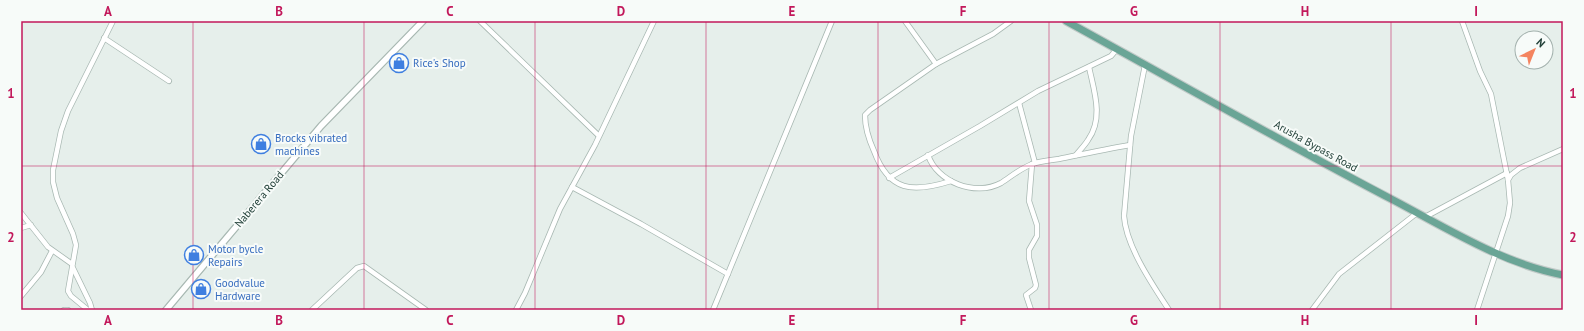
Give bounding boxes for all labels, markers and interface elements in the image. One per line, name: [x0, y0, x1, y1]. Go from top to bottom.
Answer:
text: A: [104, 3, 112, 20]
text: B: [275, 3, 283, 20]
text: C: [446, 3, 454, 20]
text: D: [617, 3, 625, 20]
text: E: [789, 3, 796, 20]
text: F: [960, 3, 967, 20]
text: G: [1130, 3, 1138, 20]
text: H: [1301, 3, 1309, 20]
text: I: [1474, 3, 1478, 20]
north arrow: [1514, 30, 1554, 70]
text: N: [1533, 35, 1548, 50]
shop icon: Rice's Shop: [388, 52, 410, 74]
place label: Rice's Shop: [413, 56, 466, 70]
text: 1: [7, 85, 15, 102]
text: 1: [1569, 85, 1577, 102]
street label: Arusha Bypass Road: [1272, 117, 1360, 175]
place label: Brocks vibrated machines: [275, 131, 347, 158]
shop icon: Brocks vibrated machines: [250, 133, 272, 155]
street label: Naberera Road: [231, 168, 287, 230]
text: 2: [7, 229, 15, 246]
text: 2: [1569, 229, 1577, 246]
place label: Motor bycle Repairs: [208, 242, 264, 269]
shop icon: Motor bycle Repairs: [183, 244, 205, 266]
place label: Goodvalue Hardware: [215, 276, 265, 303]
shop icon: Goodvalue Hardware: [190, 278, 212, 300]
text: A: [104, 312, 112, 329]
text: B: [275, 312, 283, 329]
text: C: [446, 312, 454, 329]
text: D: [617, 312, 625, 329]
text: E: [789, 312, 796, 329]
text: F: [960, 312, 967, 329]
text: G: [1130, 312, 1138, 329]
text: H: [1301, 312, 1309, 329]
text: I: [1474, 312, 1478, 329]

